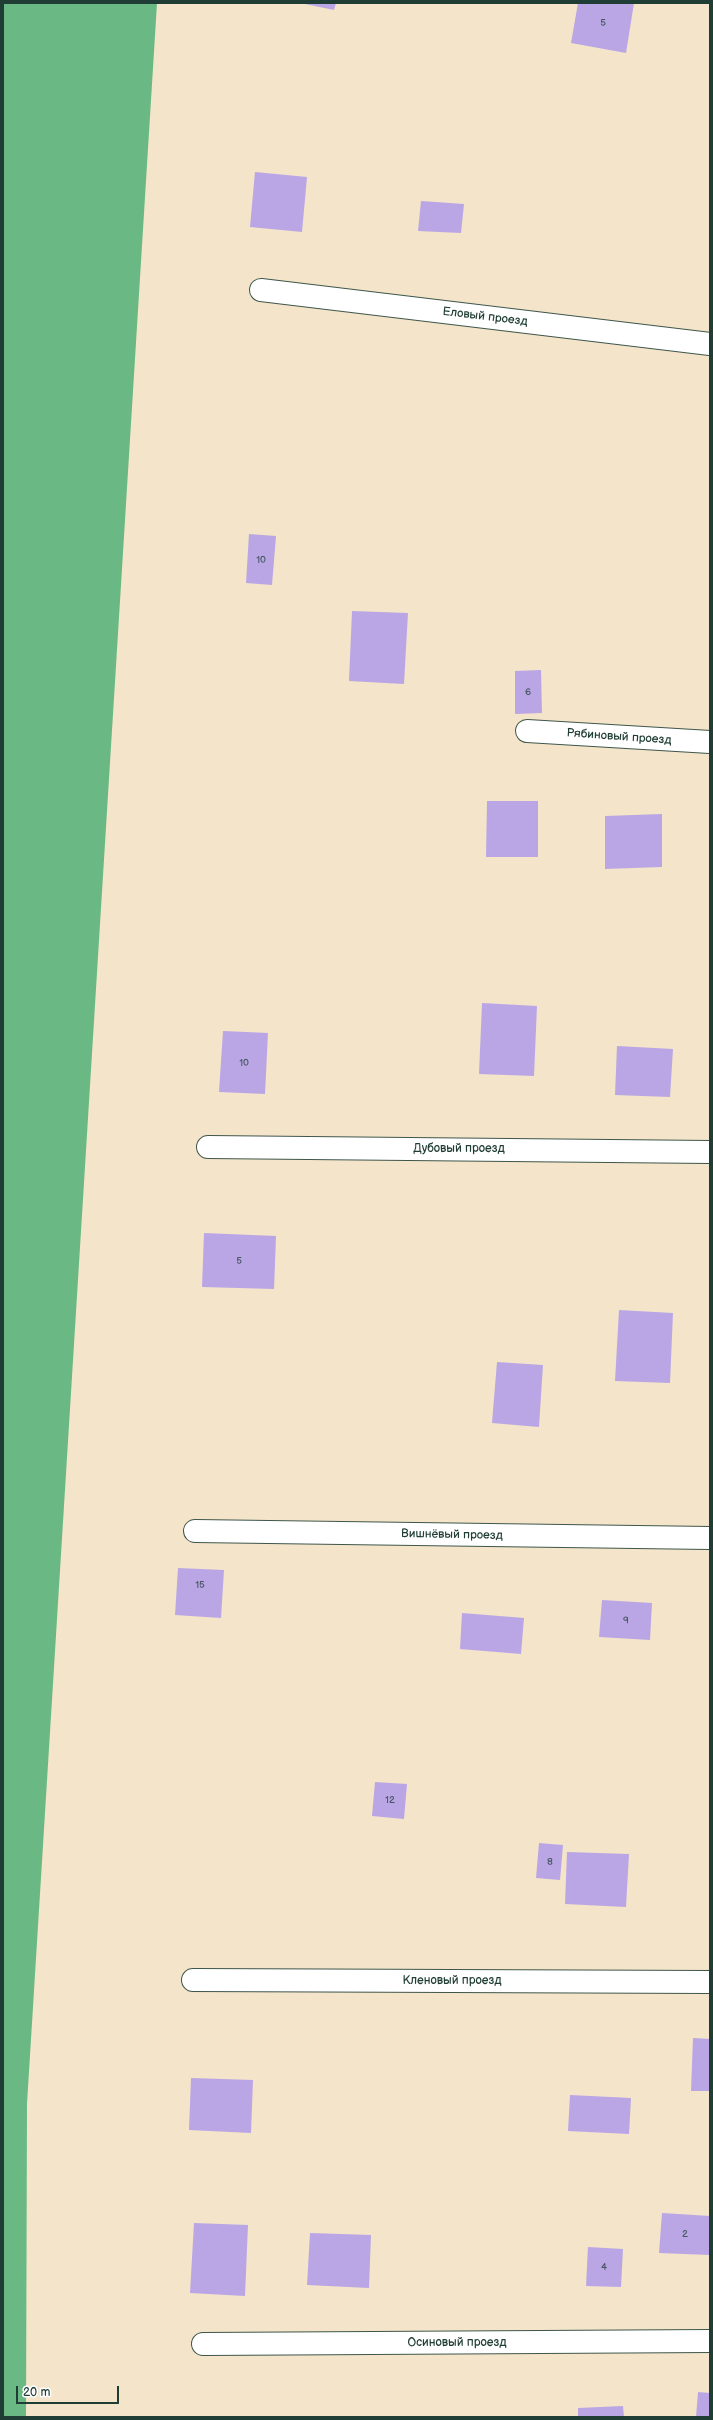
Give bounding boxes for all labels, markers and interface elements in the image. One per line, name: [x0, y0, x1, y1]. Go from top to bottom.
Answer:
house number: 5: [600, 17, 606, 29]
street label: Еловый проезд: [442, 305, 528, 329]
house number: 10: [256, 554, 266, 566]
house number: 6: [525, 686, 531, 698]
street label: Рябиновый проезд: [566, 726, 672, 748]
house number: 10: [239, 1057, 249, 1069]
street label: Дубовый проезд: [413, 1142, 505, 1156]
house number: 5: [236, 1255, 242, 1267]
street label: Вишнёвый проезд: [401, 1527, 503, 1543]
house number: 15: [195, 1579, 205, 1591]
house number: 9: [623, 1614, 629, 1626]
house number: 12: [385, 1794, 395, 1806]
house number: 8: [547, 1856, 553, 1868]
street label: Кленовый проезд: [402, 1974, 502, 1988]
house number: 2: [682, 2228, 688, 2240]
house number: 4: [601, 2261, 607, 2273]
street label: Осиновый проезд: [408, 2336, 506, 2350]
scale bar: [18, 2378, 121, 2404]
text: 20 m: [23, 2385, 50, 2400]

